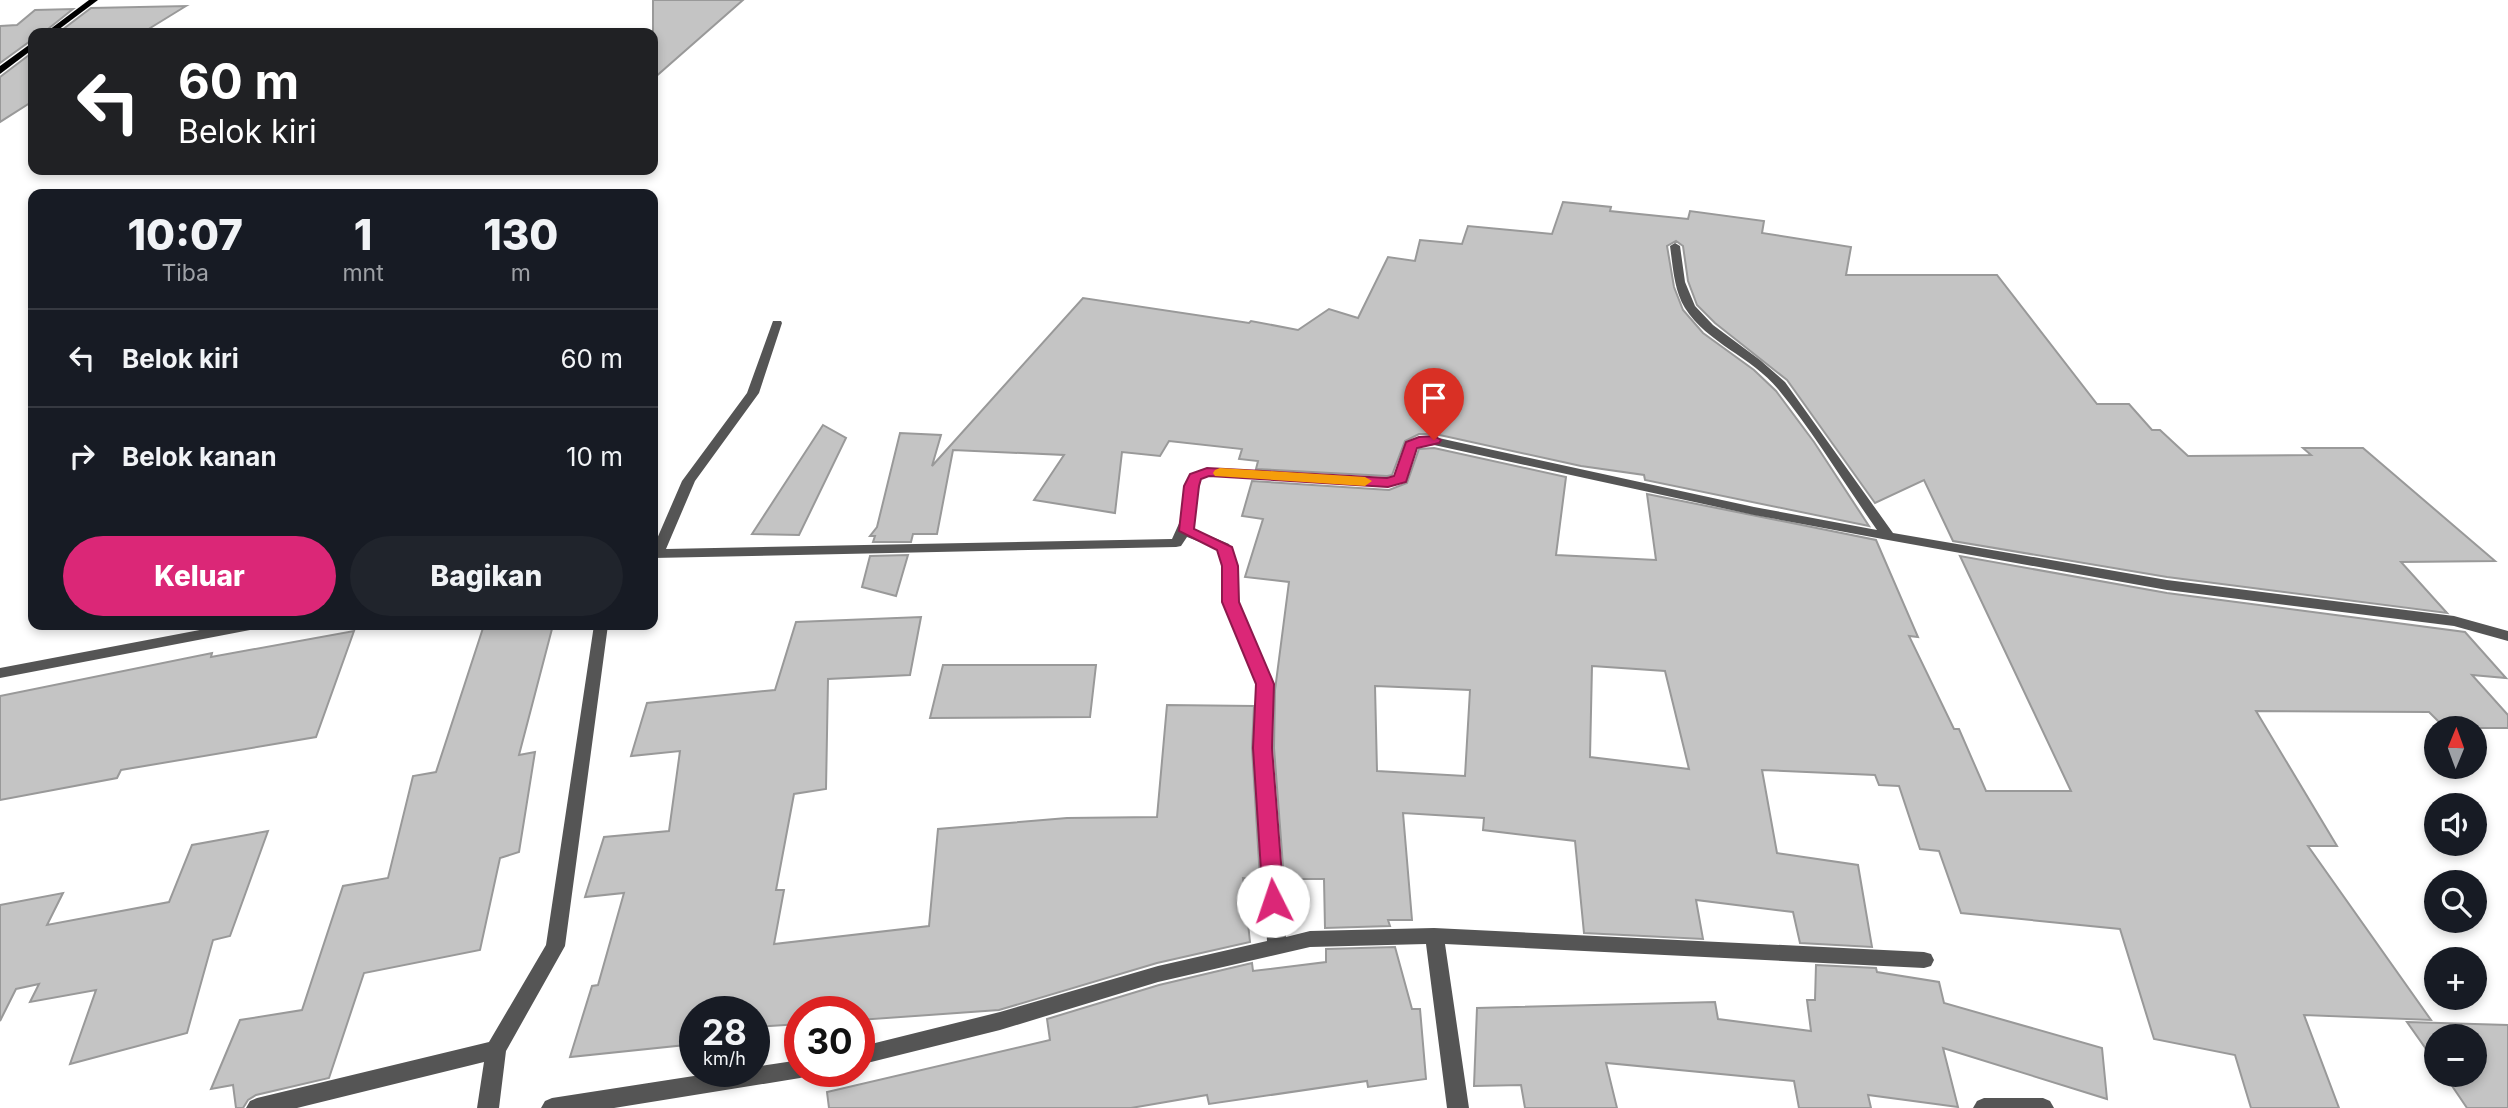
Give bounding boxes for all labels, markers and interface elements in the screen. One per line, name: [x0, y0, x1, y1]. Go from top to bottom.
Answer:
text: 60 m: [178, 52, 299, 111]
icon: left: [63, 56, 154, 147]
text: Belok kiri: [178, 112, 317, 151]
text: 10:07: [128, 209, 243, 260]
text: 1: [354, 209, 372, 260]
text: 130: [483, 209, 558, 260]
text: Tiba: [161, 259, 209, 287]
text: mnt: [342, 259, 384, 287]
text: m: [511, 259, 531, 287]
icon: left: [63, 339, 101, 377]
text: Belok kiri: [122, 343, 239, 374]
text: 60 m: [560, 343, 623, 374]
pin: [1404, 368, 1464, 440]
icon: arrive: [1415, 379, 1453, 417]
icon: right: [63, 437, 101, 475]
text: Belok kanan: [122, 441, 277, 472]
text: 10 m: [566, 441, 623, 472]
button: Keluar: [63, 536, 336, 616]
button: Bagikan: [350, 536, 623, 616]
north arrow: [2424, 716, 2487, 779]
map controls: [2424, 716, 2487, 1087]
button: sound: [2424, 793, 2487, 856]
position arrow: [1236, 864, 1310, 938]
button: search: [2424, 870, 2487, 933]
button: +: [2424, 947, 2487, 1010]
speed limit sign: 30: [784, 996, 875, 1087]
text: 28: [702, 1011, 747, 1053]
button: −: [2424, 1024, 2487, 1087]
text: km/h: [703, 1048, 746, 1069]

